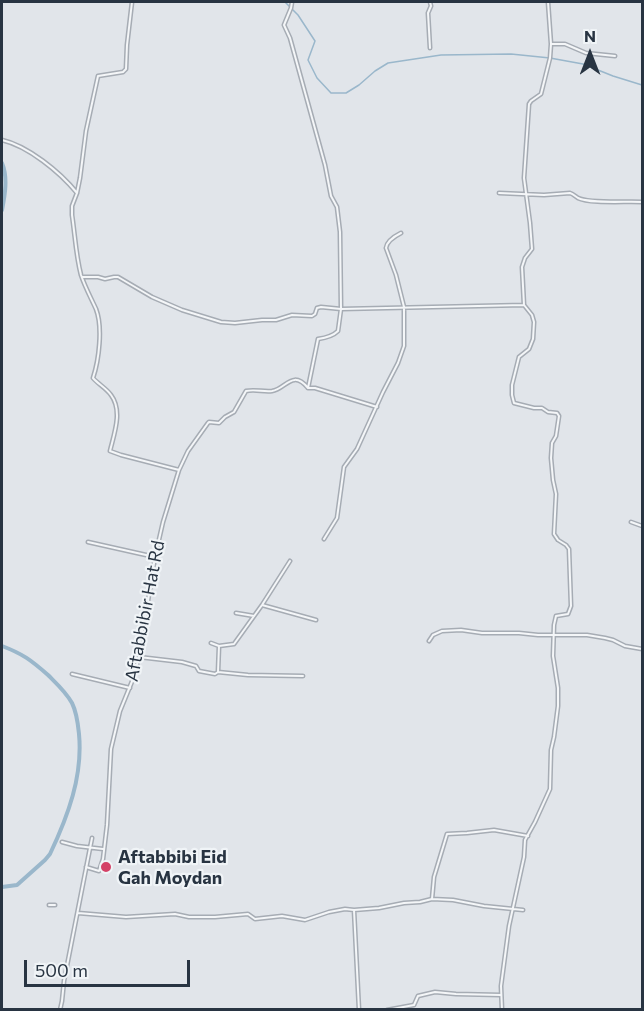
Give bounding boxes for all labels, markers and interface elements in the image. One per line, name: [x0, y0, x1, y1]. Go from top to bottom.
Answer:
north arrow: [560, 24, 620, 84]
text: N: [584, 26, 596, 45]
street label: Aftabbibir Hat Rd: [121, 539, 169, 683]
place label: Aftabbibi Eid Gah Moydan: [118, 846, 227, 888]
marker: Aftabbibi Eid Gah Moydan: [99, 860, 113, 874]
scale bar: [27, 948, 194, 986]
text: 500 m: [35, 959, 88, 981]

